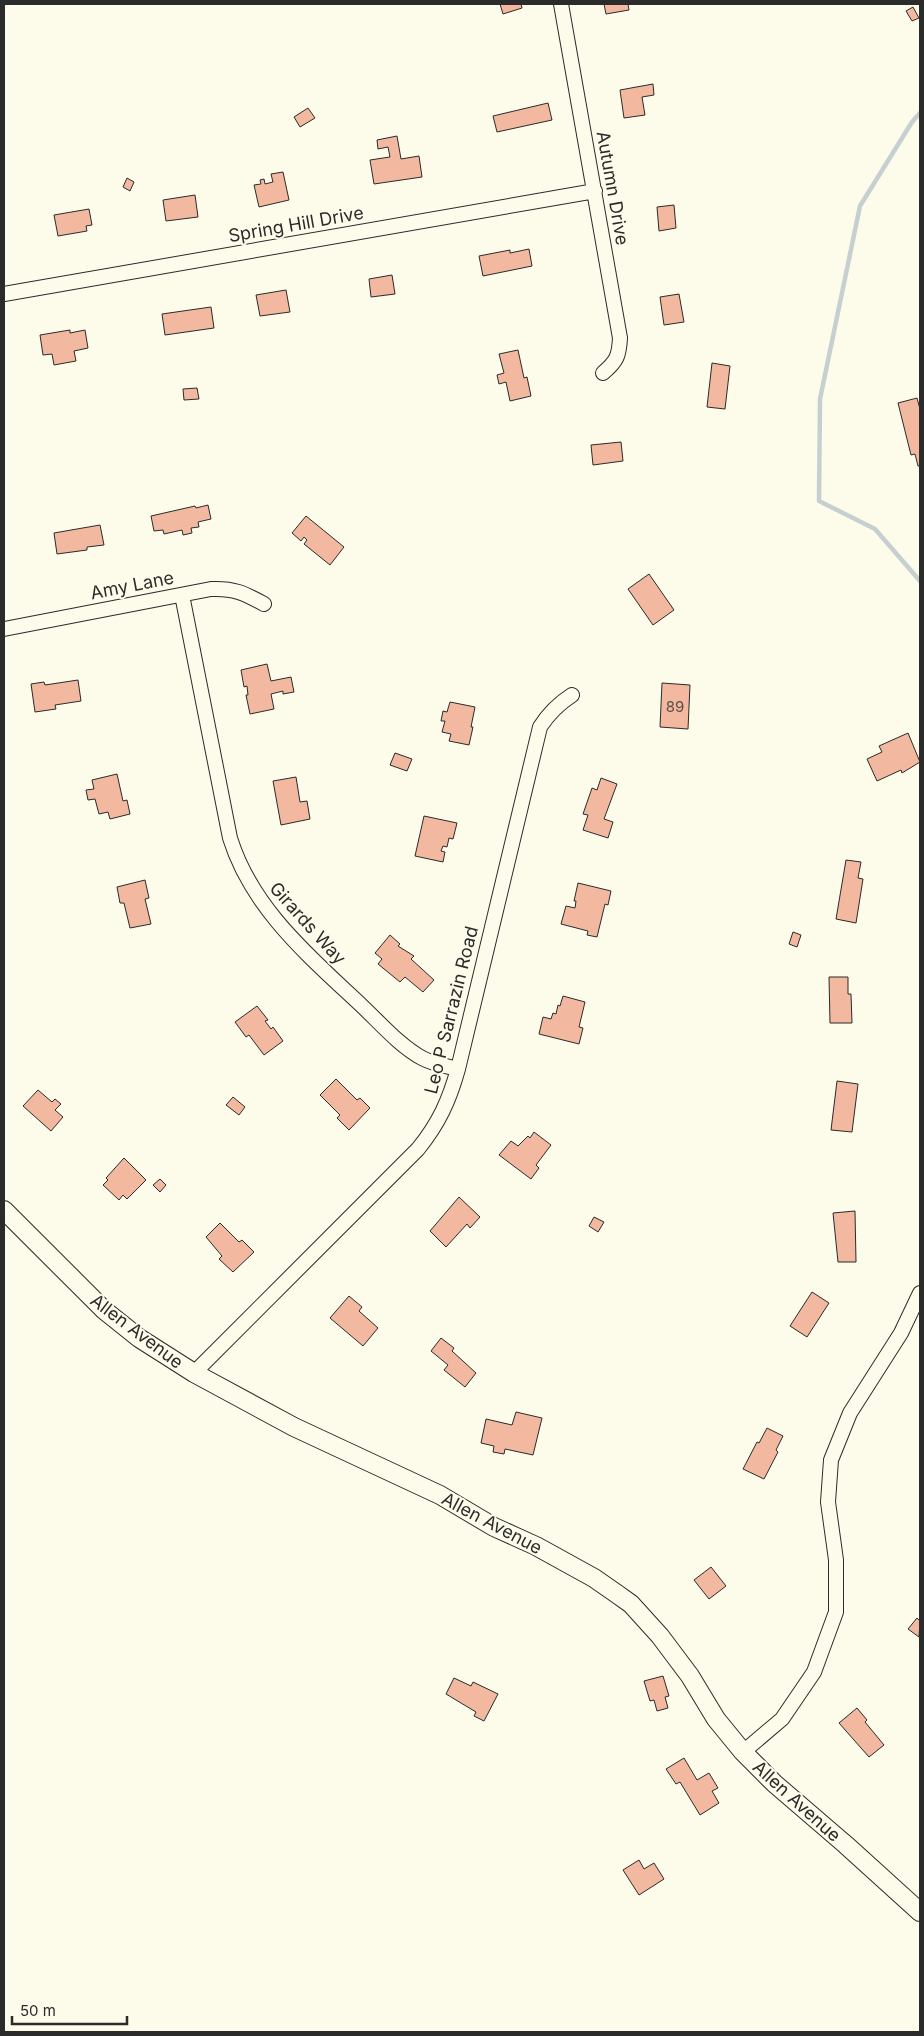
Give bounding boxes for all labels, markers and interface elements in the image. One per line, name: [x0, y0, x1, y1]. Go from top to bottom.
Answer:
street label: Autumn Drive: [593, 129, 633, 247]
street label: Spring Hill Drive: [227, 202, 365, 246]
street label: Amy Lane: [89, 567, 175, 603]
house number: 89: [666, 697, 684, 716]
street label: Girards Way: [266, 878, 350, 968]
street label: Leo P Sarrazin Road: [420, 924, 482, 1096]
street label: Allen Avenue: [87, 1289, 187, 1373]
street label: Allen Avenue: [438, 1488, 546, 1558]
street label: Allen Avenue: [749, 1756, 845, 1846]
scale bar: [12, 1994, 128, 2026]
text: 50 m: [20, 2001, 56, 2020]

